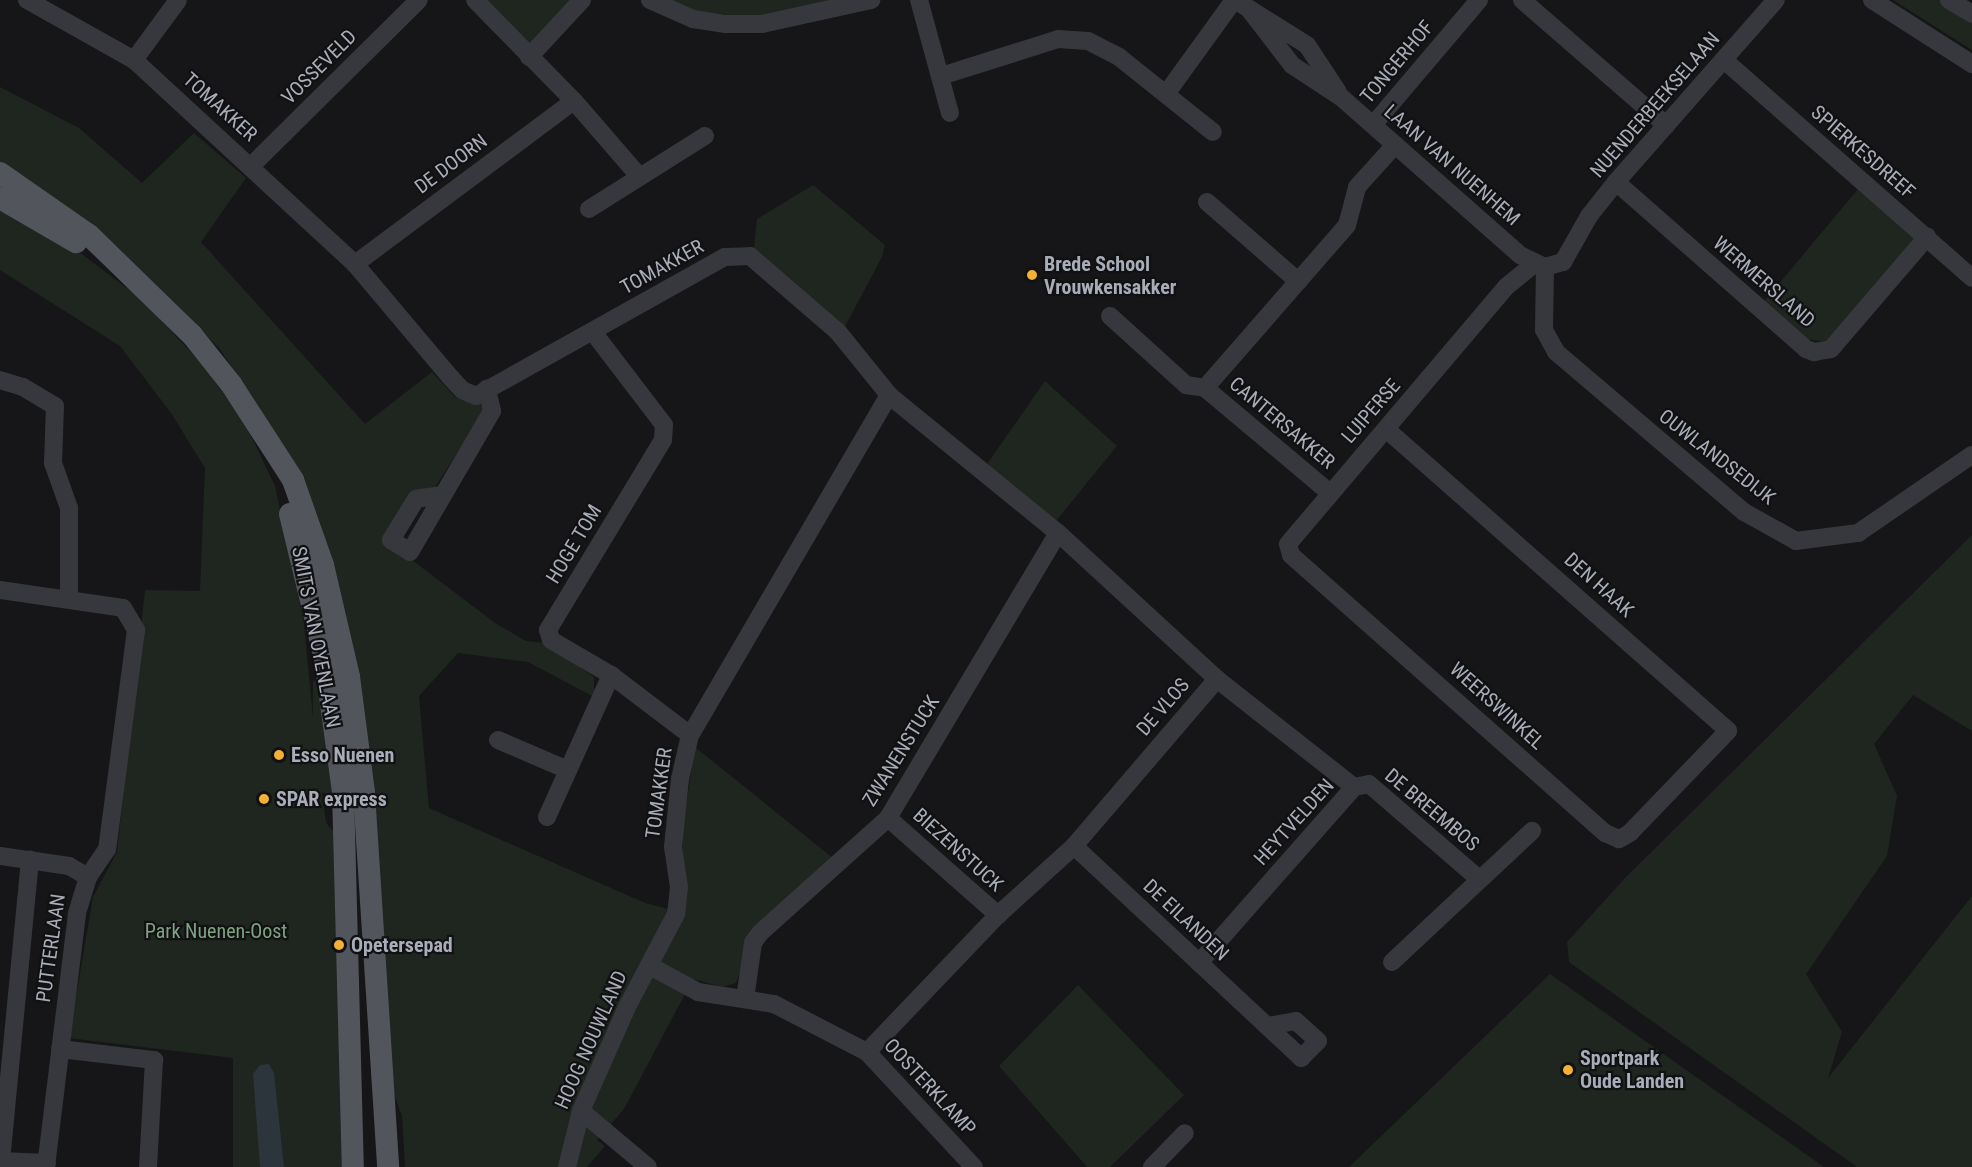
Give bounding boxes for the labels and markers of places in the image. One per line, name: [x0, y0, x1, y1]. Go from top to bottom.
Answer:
place label: Brede School Vrouwkensakker: [1044, 252, 1176, 299]
marker: Brede School Vrouwkensakker: [1025, 268, 1039, 282]
place label: Esso Nuenen: [291, 743, 394, 767]
marker: Esso Nuenen: [272, 748, 286, 762]
place label: SPAR express: [276, 787, 387, 811]
marker: SPAR express: [257, 792, 271, 806]
place label: Opetersepad: [351, 933, 453, 957]
marker: Opetersepad: [332, 938, 346, 952]
place label: Sportpark Oude Landen: [1580, 1046, 1684, 1093]
marker: Sportpark Oude Landen: [1561, 1063, 1575, 1077]

